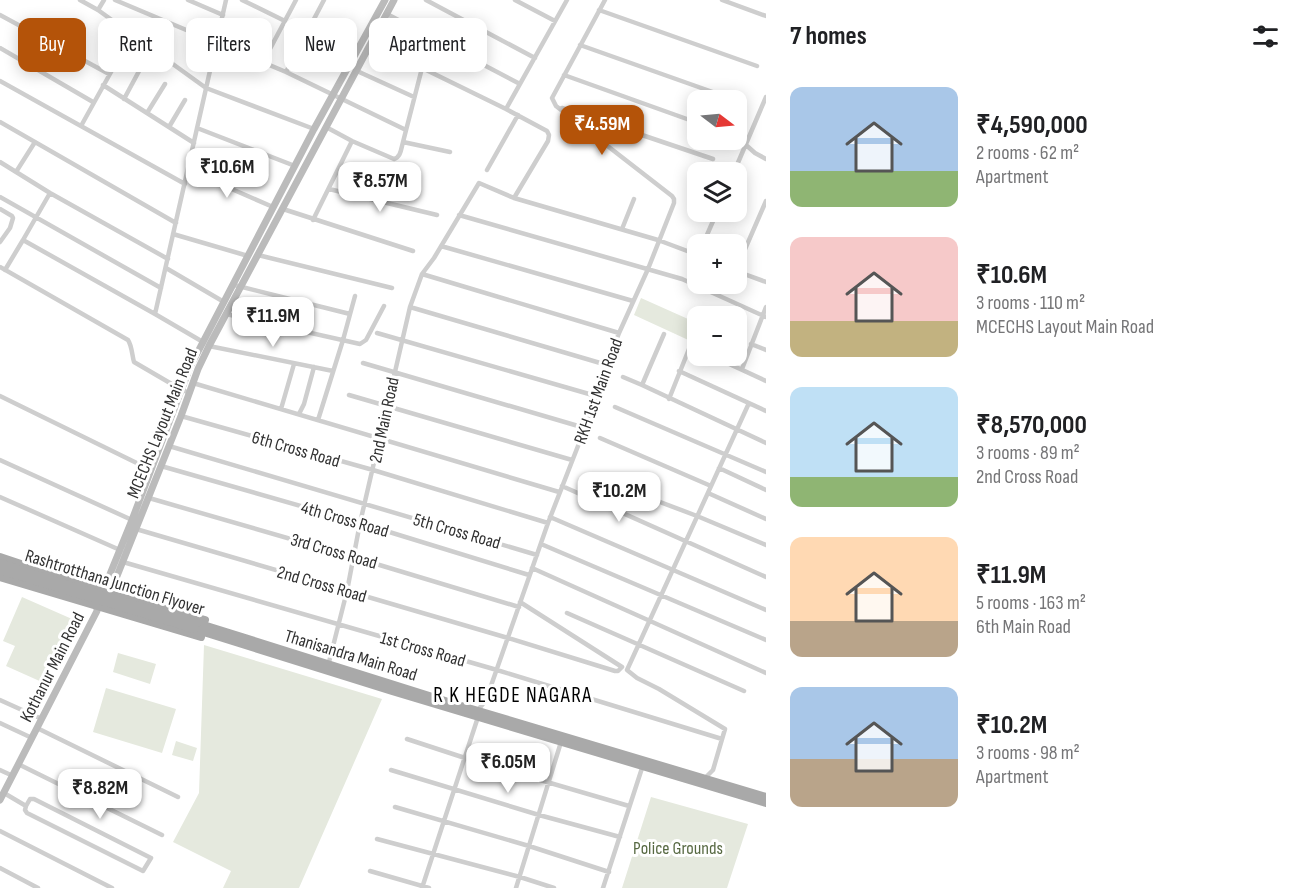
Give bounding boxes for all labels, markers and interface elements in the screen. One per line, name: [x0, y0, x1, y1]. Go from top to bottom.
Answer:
chip: Buy: [18, 18, 86, 72]
chip: Rent: [98, 18, 174, 72]
chip: Filters: [186, 18, 272, 72]
chip: New: [284, 18, 357, 72]
chip: Apartment: [369, 18, 487, 72]
icon: filters: [1249, 20, 1282, 53]
text: 7 homes: [790, 21, 867, 52]
north arrow: [687, 90, 747, 150]
map controls: [687, 90, 747, 366]
pin: ₹4.59M: [553, 105, 651, 156]
text: ₹4,590,000: [976, 110, 1088, 141]
icon: home: [838, 111, 910, 183]
text: ₹4.59M: [574, 112, 630, 136]
text: 2 rooms · 62 m²: [976, 141, 1079, 165]
pin: ₹10.6M: [178, 148, 276, 199]
text: ₹10.6M: [200, 155, 254, 179]
pin: ₹8.57M: [331, 162, 429, 213]
button: layers: [687, 162, 747, 222]
text: Apartment: [976, 165, 1049, 189]
text: ₹8.57M: [352, 169, 408, 193]
button: +: [687, 234, 747, 294]
text: ₹10.6M: [976, 260, 1047, 291]
icon: home: [838, 261, 910, 333]
text: 3 rooms · 110 m²: [976, 291, 1085, 315]
pin: ₹11.9M: [224, 297, 322, 348]
text: ₹11.9M: [246, 304, 300, 328]
button: −: [687, 306, 747, 366]
text: MCECHS Layout Main Road: [976, 315, 1154, 339]
street label: RKH 1st Main Road: [570, 335, 627, 447]
street label: MCECHS Layout Main Road: [123, 345, 202, 501]
street label: 2nd Main Road: [365, 375, 404, 465]
text: ₹8,570,000: [976, 410, 1087, 441]
icon: home: [838, 411, 910, 483]
street label: 6th Cross Road: [249, 427, 342, 472]
text: 3 rooms · 89 m²: [976, 441, 1080, 465]
text: 2nd Cross Road: [976, 465, 1078, 489]
pin: ₹10.2M: [570, 472, 668, 523]
text: ₹10.2M: [592, 479, 646, 503]
street label: 4th Cross Road: [299, 497, 391, 542]
street label: 5th Cross Road: [411, 509, 503, 554]
street label: 3rd Cross Road: [288, 529, 380, 574]
street label: Rashtrotthana Junction Flyover: [23, 545, 207, 620]
text: ₹11.9M: [976, 560, 1046, 591]
icon: home: [838, 561, 910, 633]
street label: 2nd Cross Road: [275, 562, 369, 607]
text: 5 rooms · 163 m²: [976, 591, 1086, 615]
street label: Kothanur Main Road: [16, 609, 89, 726]
text: 6th Main Road: [976, 615, 1071, 639]
street label: Thanisandra Main Road: [282, 625, 420, 686]
street label: 1st Cross Road: [378, 627, 468, 672]
district label: R K HEGDE NAGARA: [433, 683, 593, 708]
text: ₹10.2M: [976, 710, 1047, 741]
icon: home: [838, 711, 910, 783]
text: 3 rooms · 98 m²: [976, 741, 1080, 765]
pin: ₹6.05M: [459, 743, 557, 794]
text: ₹6.05M: [480, 750, 536, 774]
text: Apartment: [976, 765, 1049, 789]
pin: ₹8.82M: [51, 769, 149, 820]
text: ₹8.82M: [72, 776, 128, 800]
park label: Police Grounds: [633, 838, 723, 859]

